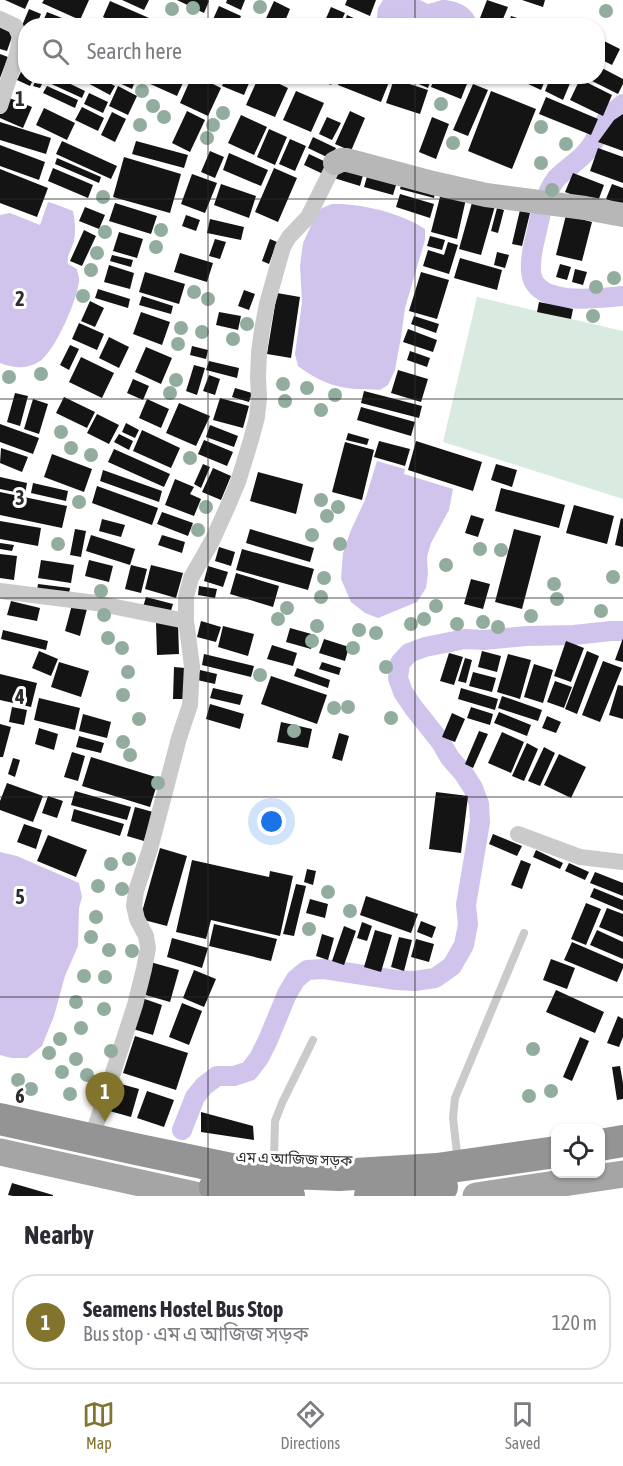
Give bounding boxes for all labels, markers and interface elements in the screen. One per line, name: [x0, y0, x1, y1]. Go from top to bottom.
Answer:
search box: [18, 18, 605, 84]
icon: search: [39, 35, 72, 68]
text: Search here: [87, 38, 182, 64]
text: 1: [15, 87, 25, 110]
text: 2: [15, 287, 25, 310]
text: 3: [15, 486, 25, 509]
text: 4: [14, 685, 25, 708]
your location: [257, 807, 286, 836]
text: 5: [15, 885, 25, 908]
pin: 1: [86, 1072, 124, 1122]
text: 6: [15, 1084, 25, 1107]
map controls: [551, 1124, 605, 1178]
button: locate: [551, 1124, 605, 1178]
street label: এম এ আজিজ সড়ক: [235, 1148, 353, 1169]
text: Nearby: [24, 1220, 94, 1250]
text: Seamens Hostel Bus Stop: [83, 1296, 284, 1322]
text: 1: [41, 1311, 50, 1334]
text: 120 m: [552, 1311, 597, 1334]
text: Bus stop · এম এ আজিজ সড়ক: [83, 1322, 309, 1345]
tab: Map: [82, 1398, 115, 1452]
tab: Directions: [280, 1398, 340, 1452]
tab: Saved: [505, 1398, 540, 1452]

